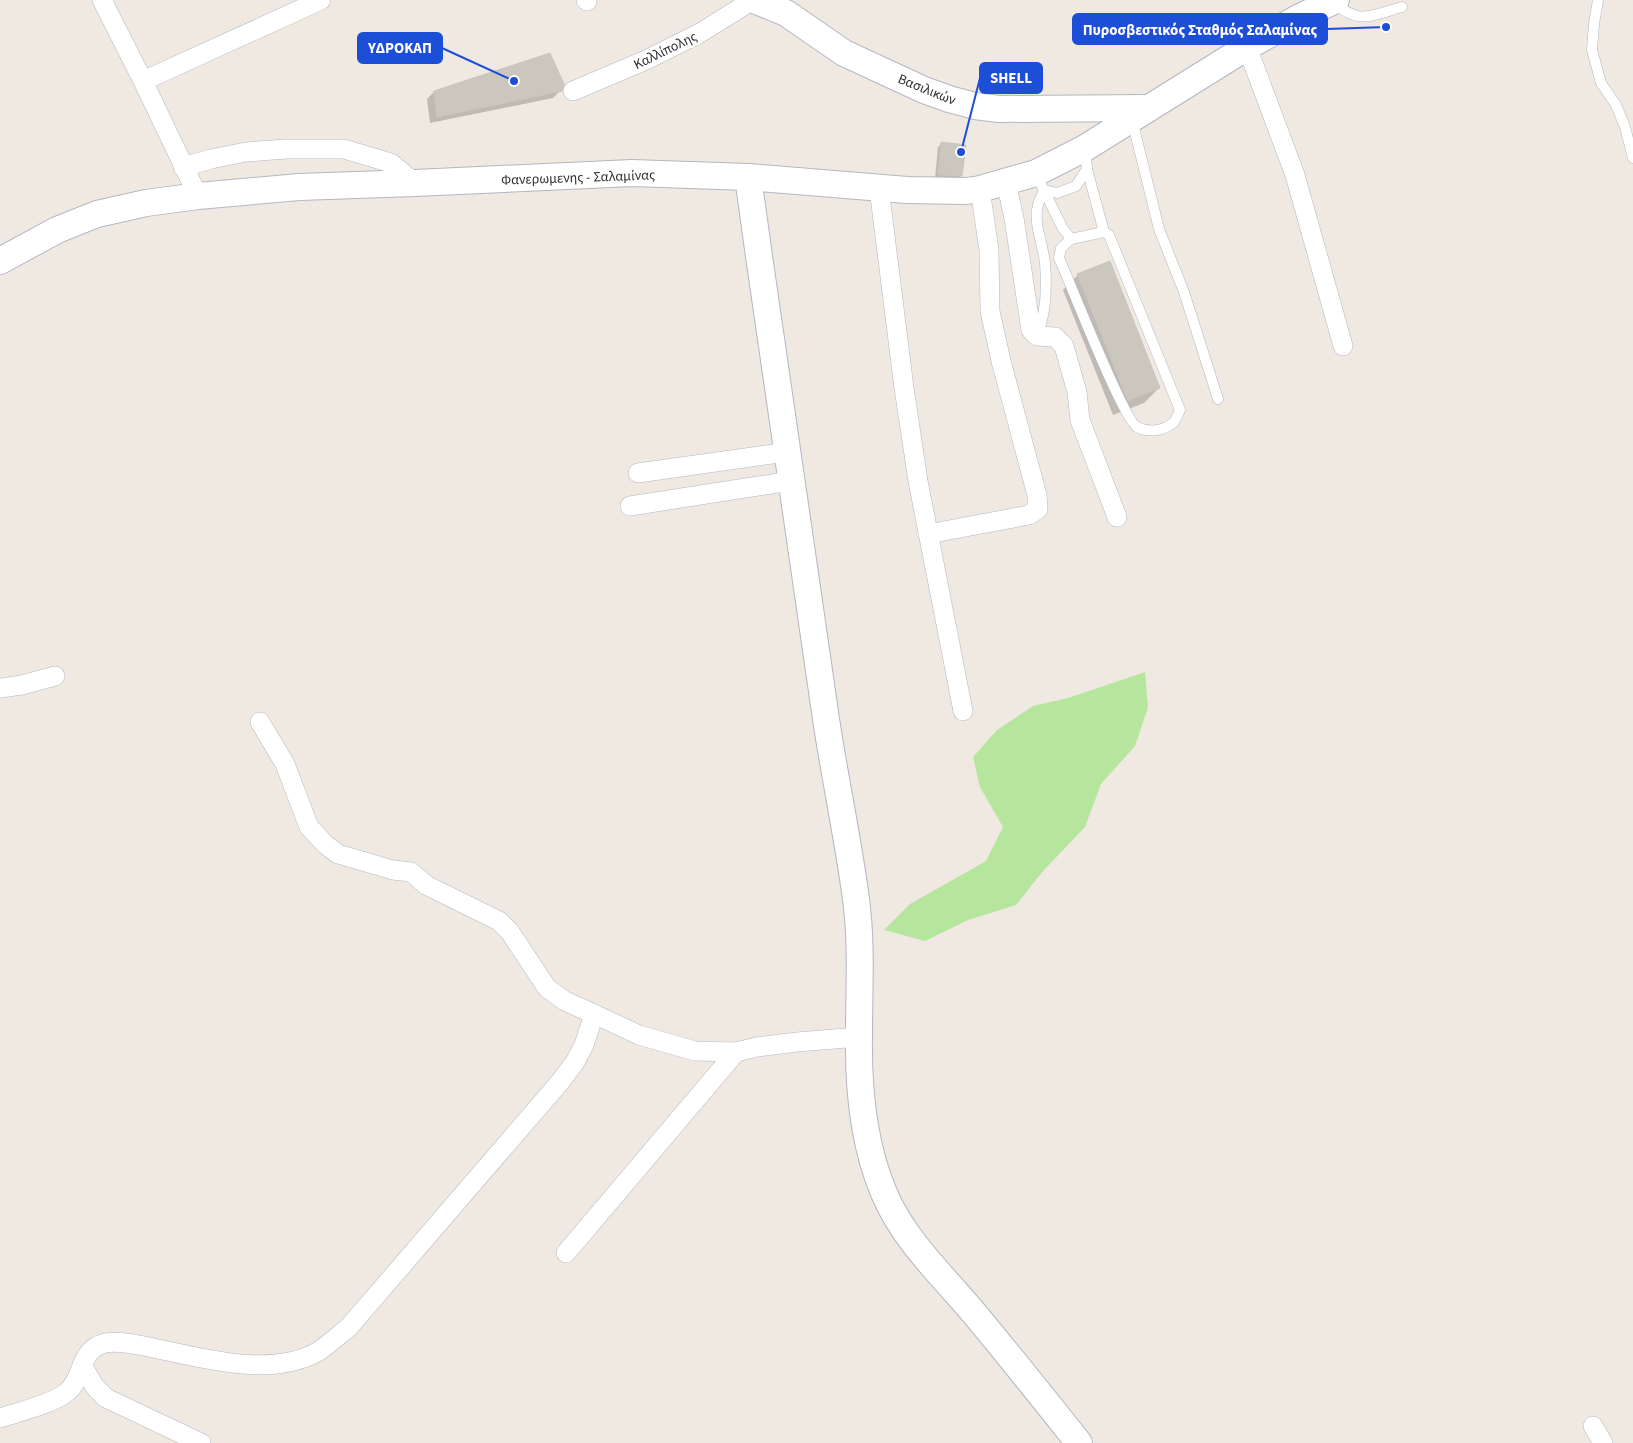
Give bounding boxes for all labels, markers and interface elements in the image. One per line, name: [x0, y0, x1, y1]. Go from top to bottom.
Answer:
callout: Πυροσβεστικός Σταθμός Σαλαμίνας: [1073, 14, 1327, 44]
text: Πυροσβεστικός Σταθμός Σαλαμίνας: [1083, 20, 1317, 41]
street label: Καλλίπολης: [630, 27, 701, 75]
callout: ΥΔΡΟΚΑΠ: [358, 33, 442, 63]
text: ΥΔΡΟΚΑΠ: [367, 38, 432, 59]
callout: SHELL: [980, 63, 1042, 93]
text: SHELL: [990, 68, 1032, 89]
street label: Βασιλικών: [895, 69, 959, 111]
street label: Φανερωμενης - Σαλαμίνας: [501, 165, 655, 191]

